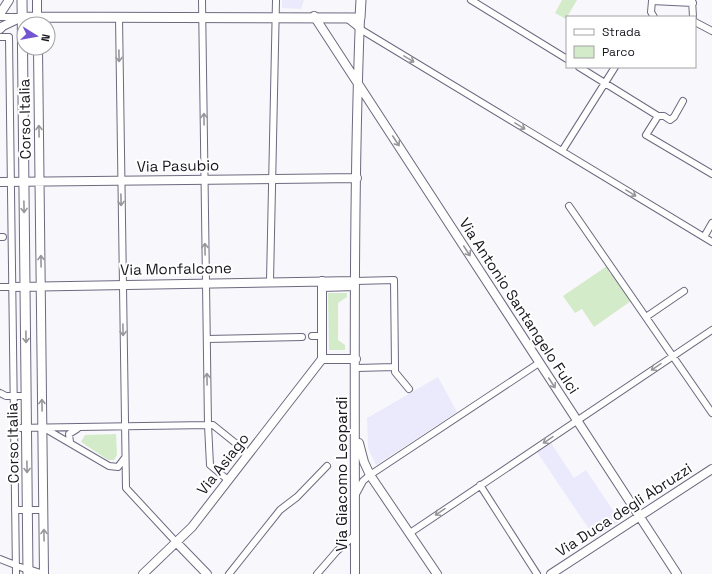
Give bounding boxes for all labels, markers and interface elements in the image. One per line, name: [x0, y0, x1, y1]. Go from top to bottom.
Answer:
north arrow: [16, 16, 56, 56]
legend: [566, 16, 696, 68]
text: Strada: [602, 24, 641, 40]
text: N: [38, 33, 53, 43]
text: Parco: [602, 44, 635, 60]
one-way arrow: [115, 49, 123, 62]
one-way arrow: [403, 55, 415, 63]
street label: Corso Italia: [14, 78, 35, 159]
one-way arrow: [200, 113, 208, 126]
one-way arrow: [514, 122, 525, 130]
one-way arrow: [35, 125, 43, 138]
one-way arrow: [392, 136, 400, 147]
street label: Via Pasubio: [137, 155, 219, 176]
one-way arrow: [625, 189, 636, 197]
one-way arrow: [117, 193, 125, 206]
one-way arrow: [20, 200, 28, 213]
street label: Via Antonio Santangelo Fulci: [455, 214, 583, 397]
one-way arrow: [201, 243, 209, 256]
one-way arrow: [462, 245, 471, 256]
one-way arrow: [37, 255, 45, 268]
street label: Via Monfalcone: [120, 258, 232, 279]
one-way arrow: [119, 323, 127, 336]
one-way arrow: [22, 330, 30, 343]
one-way arrow: [651, 363, 662, 371]
one-way arrow: [204, 373, 211, 386]
one-way arrow: [548, 377, 556, 388]
street label: Via Giacomo Leopardi: [332, 397, 351, 552]
one-way arrow: [38, 399, 46, 412]
street label: Corso Italia: [2, 402, 23, 483]
street label: Via Asiago: [192, 429, 253, 499]
one-way arrow: [543, 436, 554, 444]
street label: Via Duca degli Abruzzi: [552, 458, 695, 561]
one-way arrow: [23, 460, 31, 473]
one-way arrow: [435, 508, 446, 516]
one-way arrow: [40, 529, 48, 542]

